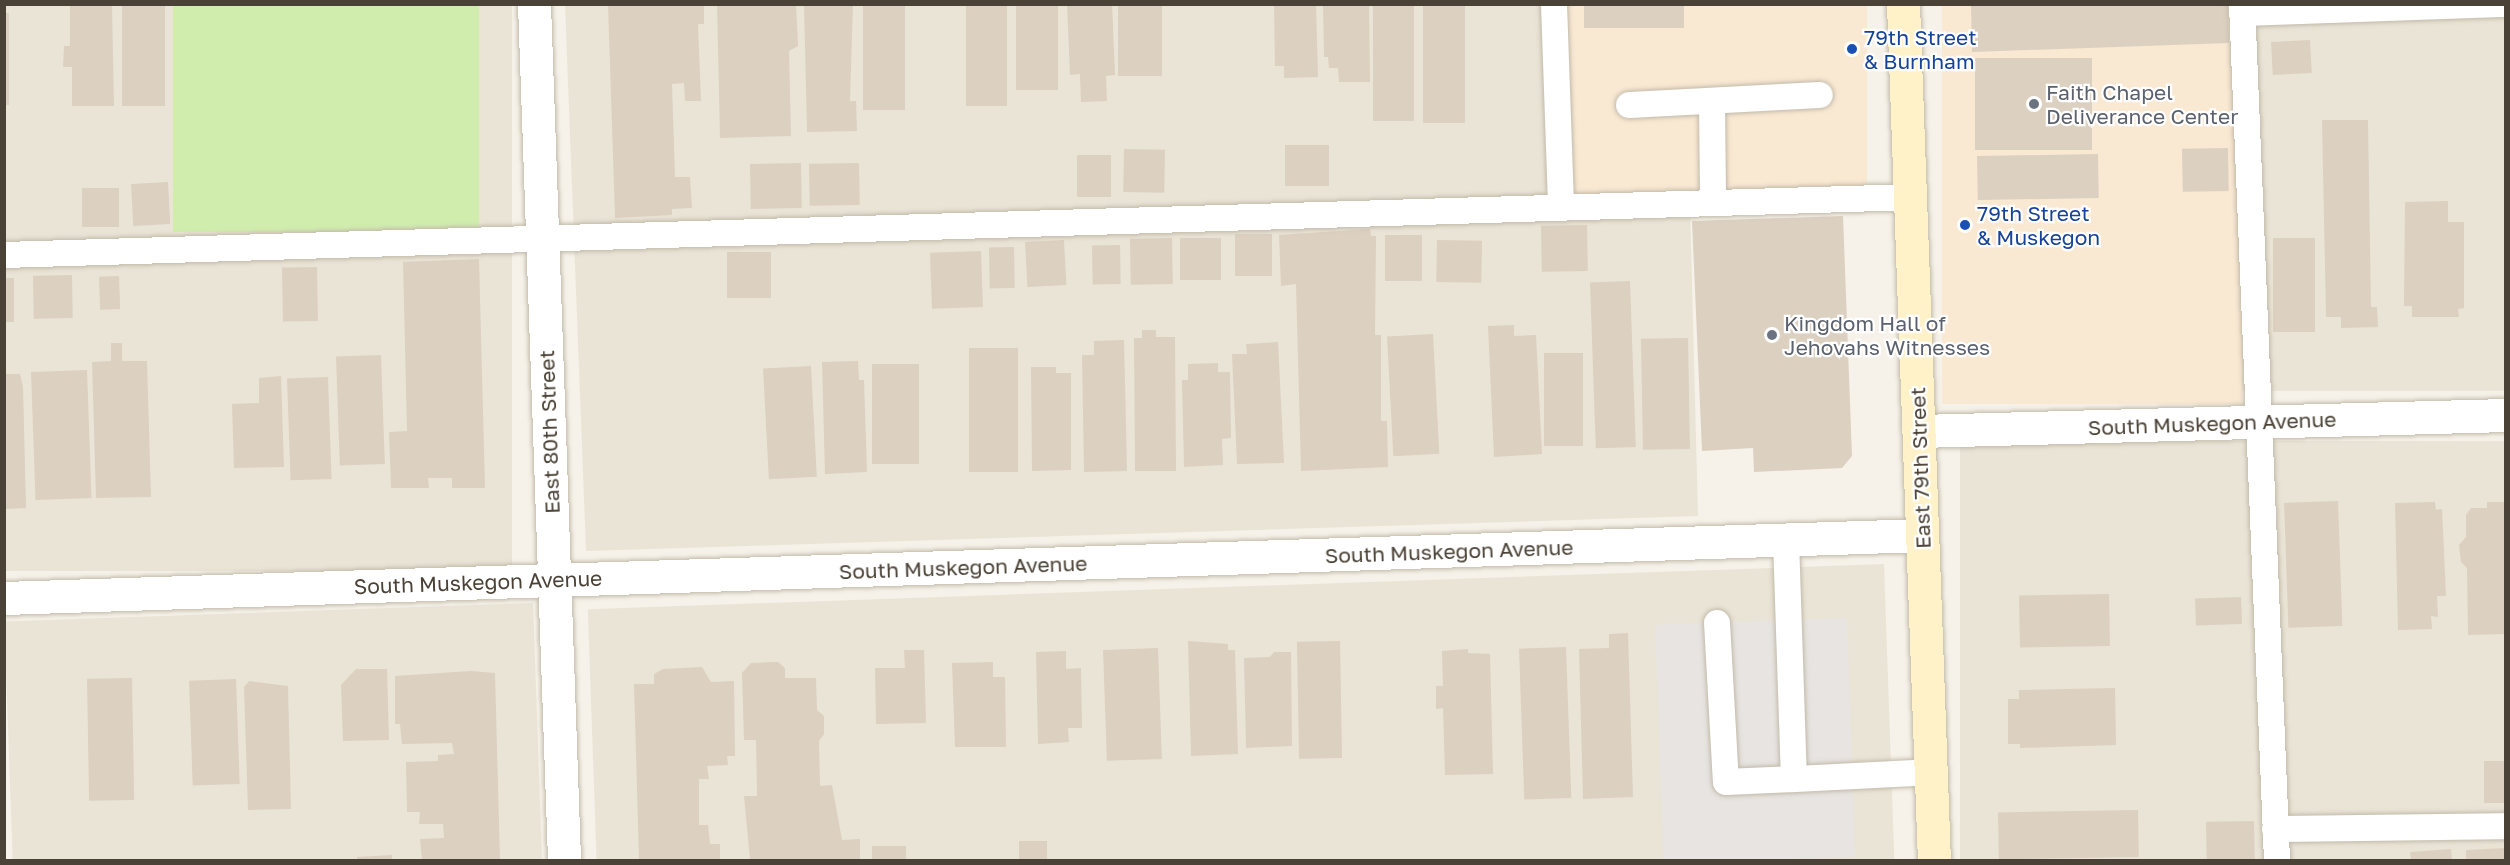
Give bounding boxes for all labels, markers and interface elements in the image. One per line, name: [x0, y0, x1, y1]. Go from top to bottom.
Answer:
place label: 79th Street & Burnham: [1864, 24, 1977, 74]
marker: 79th Street & Burnham: [1845, 42, 1859, 56]
place label: Faith Chapel Deliverance Center: [2046, 79, 2238, 129]
marker: Faith Chapel Deliverance Center: [2027, 97, 2041, 111]
place label: 79th Street & Muskegon: [1977, 200, 2100, 250]
marker: 79th Street & Muskegon: [1958, 218, 1972, 232]
place label: Kingdom Hall of Jehovahs Witnesses: [1784, 310, 1990, 360]
marker: Kingdom Hall of Jehovahs Witnesses: [1765, 328, 1779, 342]
street label: East 80th Street: [534, 350, 564, 514]
street label: East 79th Street: [1905, 387, 1935, 549]
street label: South Muskegon Avenue: [2087, 406, 2337, 440]
street label: South Muskegon Avenue: [1324, 534, 1574, 568]
street label: South Muskegon Avenue: [838, 550, 1088, 584]
street label: South Muskegon Avenue: [353, 565, 603, 599]

